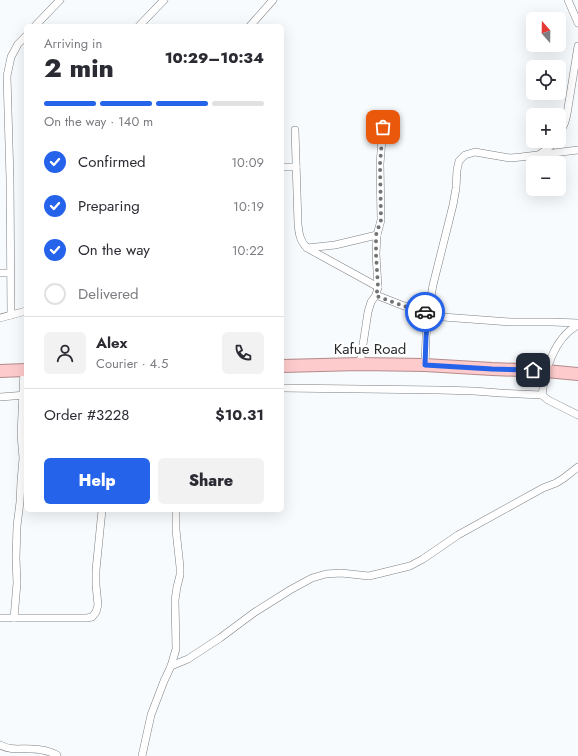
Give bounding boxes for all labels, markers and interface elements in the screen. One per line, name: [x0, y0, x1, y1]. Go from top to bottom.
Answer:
north arrow: [526, 12, 566, 52]
map controls: [526, 12, 566, 196]
text: Arriving in: [44, 34, 102, 53]
text: 10:29–10:34: [165, 47, 264, 69]
text: 2 min: [44, 49, 114, 87]
button: locate: [526, 60, 566, 100]
button: +: [526, 108, 566, 148]
pin: [366, 110, 400, 144]
text: On the way · 140 m: [44, 112, 153, 131]
icon: bag: [372, 116, 394, 138]
icon: check: [44, 151, 66, 173]
text: Confirmed: [78, 151, 146, 173]
text: 10:09: [231, 153, 264, 172]
button: −: [526, 156, 566, 196]
icon: check: [44, 195, 66, 217]
text: Preparing: [78, 195, 140, 217]
text: 10:19: [233, 197, 264, 216]
icon: check: [44, 239, 66, 261]
text: On the way: [78, 239, 150, 261]
text: 10:22: [232, 241, 264, 260]
text: Delivered: [78, 283, 139, 305]
courier: [405, 292, 445, 332]
icon: car: [414, 301, 436, 323]
button: person: [44, 332, 86, 374]
text: Alex: [96, 332, 127, 354]
button: phone: [222, 332, 264, 374]
street label: Kafue Road: [334, 338, 406, 360]
pin: [516, 353, 550, 387]
text: Courier · 4.5: [96, 354, 168, 373]
icon: home: [522, 359, 544, 381]
text: Order #3228: [44, 404, 129, 426]
text: $10.31: [215, 404, 264, 426]
button: Help: [44, 458, 150, 504]
button: Share: [158, 458, 264, 504]

